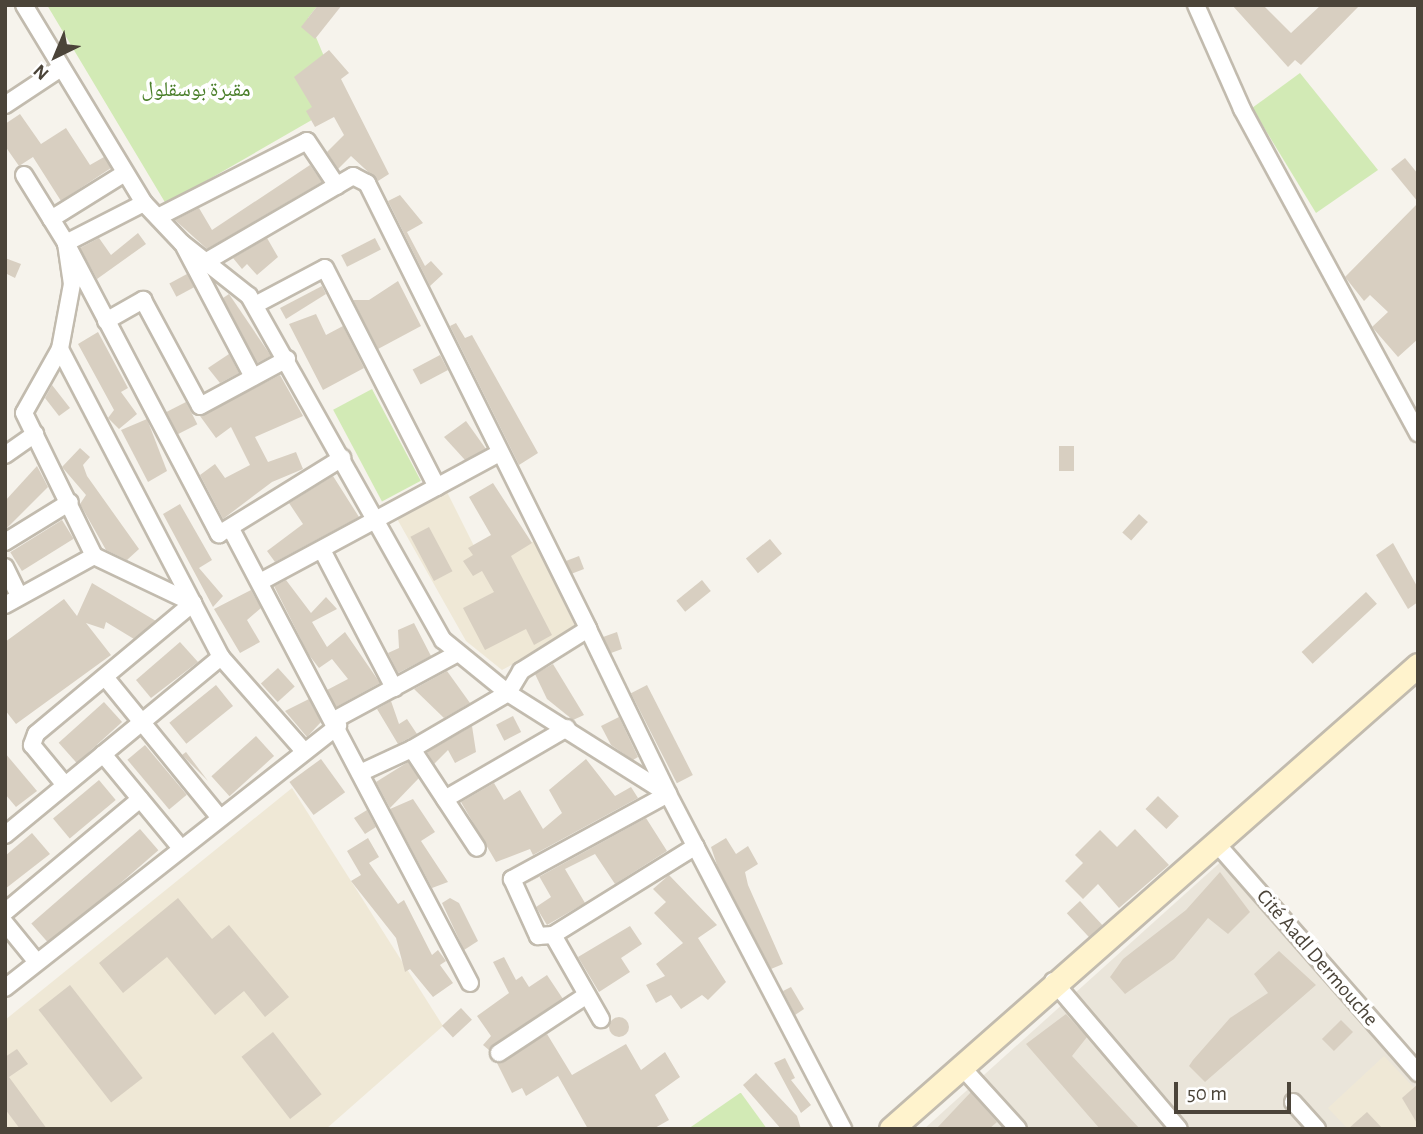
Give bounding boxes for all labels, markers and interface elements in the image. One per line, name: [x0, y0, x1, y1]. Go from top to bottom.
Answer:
north arrow: [21, 21, 91, 91]
text: N: [30, 60, 53, 83]
park label: مقبرة بوسقلول: [141, 77, 251, 103]
street label: Cité Aadl Dermouche: [1251, 884, 1383, 1032]
scale bar: [1178, 1068, 1295, 1112]
text: 50 m: [1187, 1083, 1227, 1104]

